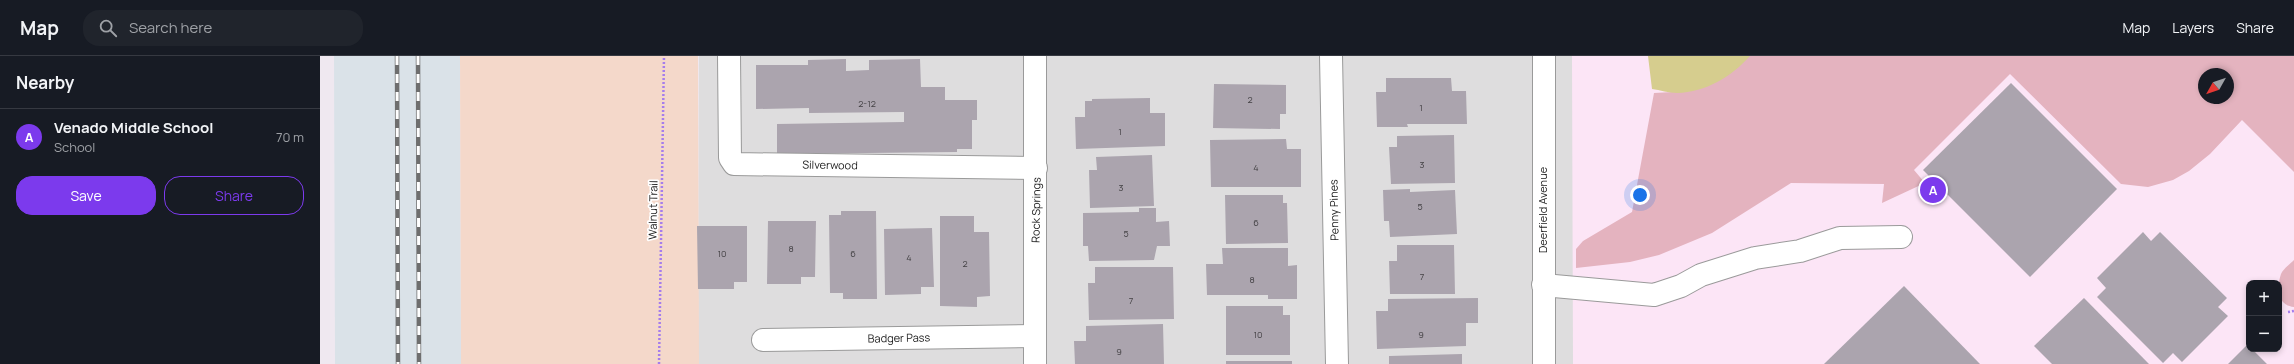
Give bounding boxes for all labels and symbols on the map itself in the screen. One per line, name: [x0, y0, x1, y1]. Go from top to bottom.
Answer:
north arrow: [2198, 68, 2234, 104]
house number: 2: [1247, 93, 1253, 106]
house number: 2-12: [858, 97, 876, 110]
house number: 1: [1419, 101, 1423, 114]
house number: 1: [1118, 125, 1122, 138]
street label: Silverwood: [802, 157, 858, 172]
house number: 3: [1420, 158, 1425, 171]
house number: 4: [1253, 161, 1259, 174]
street label: Deerfield Avenue: [1535, 166, 1550, 253]
pin: A: [1920, 175, 1946, 205]
street label: Rock Springs: [1027, 177, 1044, 243]
street label: Penny Pines: [1325, 179, 1342, 241]
street label: Walnut Trail: [644, 180, 661, 240]
house number: 3: [1119, 181, 1124, 194]
your location: [1630, 185, 1650, 205]
house number: 5: [1417, 200, 1423, 213]
house number: 6: [1253, 216, 1259, 229]
house number: 5: [1123, 227, 1129, 240]
house number: 8: [788, 242, 794, 255]
house number: 10: [718, 247, 727, 260]
house number: 6: [850, 247, 856, 260]
house number: 4: [906, 251, 912, 264]
house number: 2: [962, 257, 968, 270]
house number: 7: [1420, 270, 1425, 283]
house number: 8: [1249, 273, 1255, 286]
house number: 7: [1129, 294, 1134, 307]
house number: 10: [1254, 328, 1263, 341]
house number: 9: [1418, 328, 1424, 341]
street label: Badger Pass: [868, 329, 931, 346]
house number: 9: [1116, 345, 1122, 358]

